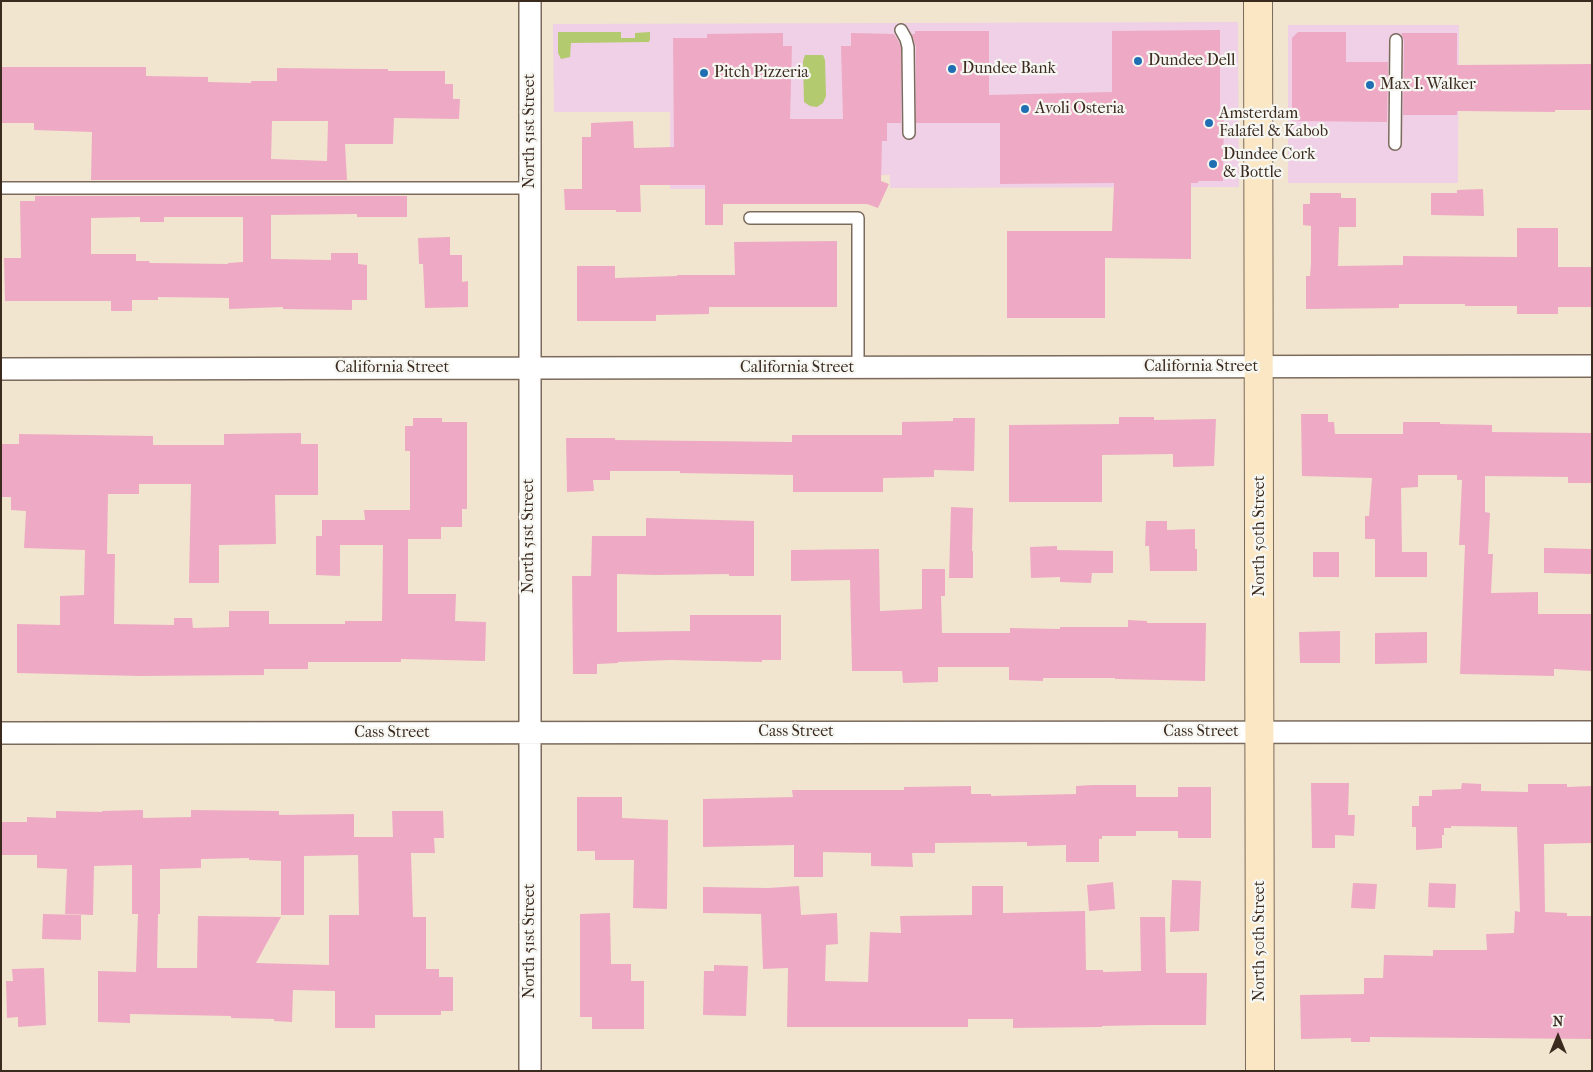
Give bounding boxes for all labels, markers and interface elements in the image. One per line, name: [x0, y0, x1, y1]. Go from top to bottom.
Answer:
place label: Dundee Dell: [1148, 51, 1235, 71]
marker: Dundee Dell: [1132, 55, 1144, 67]
place label: Dundee Bank: [962, 59, 1056, 79]
place label: Pitch Pizzeria: [714, 63, 809, 83]
marker: Dundee Bank: [946, 63, 958, 75]
marker: Pitch Pizzeria: [698, 67, 710, 79]
street label: North 51st Street: [520, 74, 540, 188]
place label: Max I. Walker: [1380, 75, 1476, 95]
marker: Max I. Walker: [1364, 79, 1376, 91]
place label: Avoli Osteria: [1035, 99, 1124, 119]
marker: Avoli Osteria: [1019, 103, 1031, 115]
place label: Amsterdam Falafel & Kabob: [1219, 104, 1328, 142]
marker: Amsterdam Falafel & Kabob: [1203, 117, 1215, 129]
place label: Dundee Cork & Bottle: [1223, 145, 1315, 183]
marker: Dundee Cork & Bottle: [1207, 158, 1219, 170]
street label: California Street: [1144, 357, 1258, 377]
street label: California Street: [335, 358, 449, 378]
street label: California Street: [740, 358, 854, 378]
street label: North 50th Street: [1250, 476, 1270, 596]
street label: North 51st Street: [519, 479, 539, 593]
street label: Cass Street: [758, 722, 834, 742]
street label: Cass Street: [1163, 722, 1239, 742]
street label: Cass Street: [354, 723, 430, 743]
street label: North 50th Street: [1250, 881, 1270, 1001]
street label: North 51st Street: [520, 884, 540, 998]
north arrow: [1533, 1012, 1583, 1062]
text: N: [1553, 1013, 1563, 1030]

